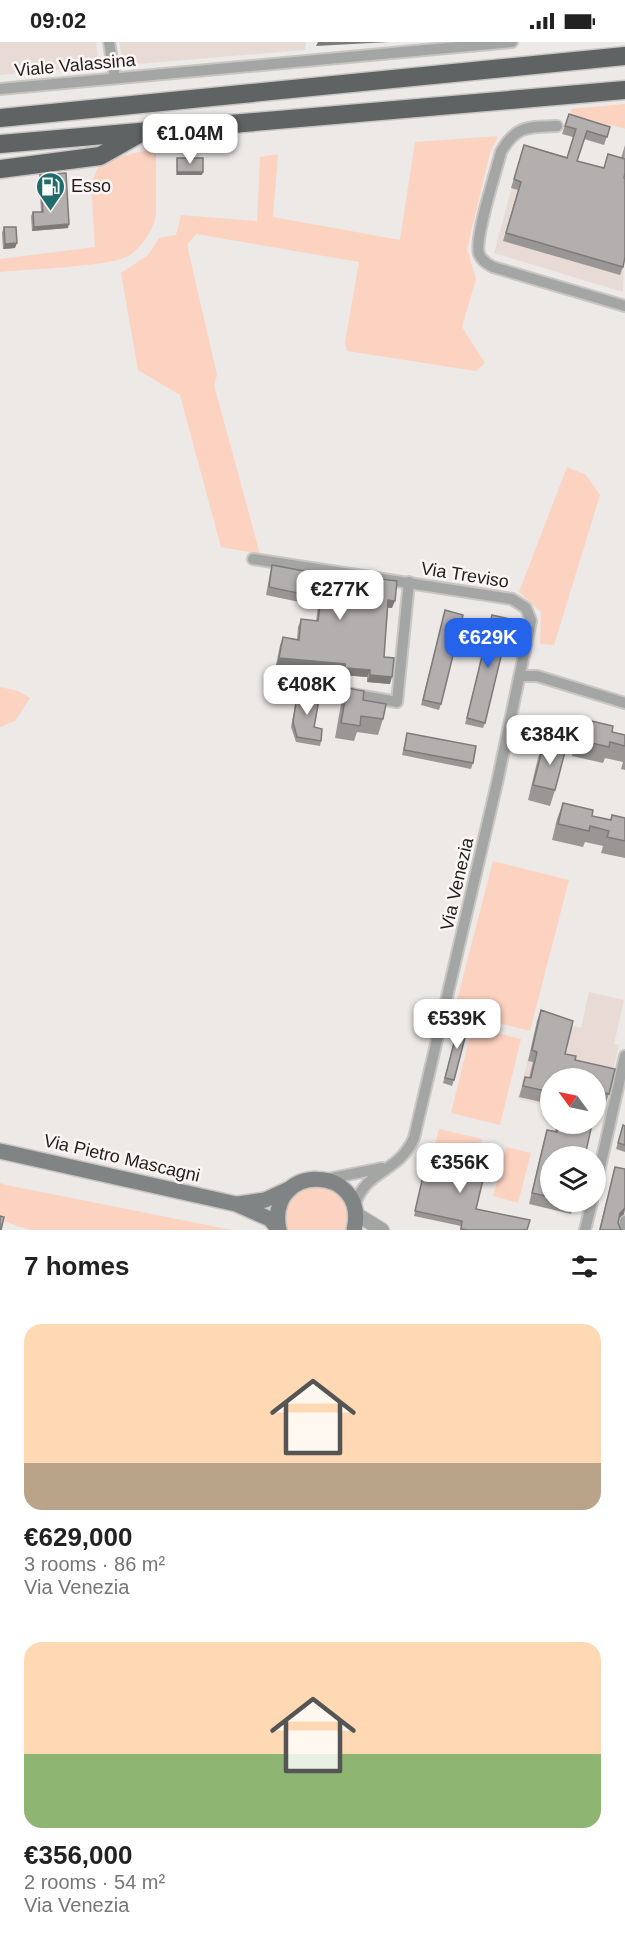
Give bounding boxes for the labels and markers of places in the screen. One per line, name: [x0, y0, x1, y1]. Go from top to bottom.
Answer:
pin: €1.04M: [141, 114, 239, 165]
fuel station icon: Esso: [34, 170, 66, 212]
place label: Esso: [71, 176, 111, 196]
pin: €277K: [298, 570, 382, 621]
pin: €629K: [446, 618, 530, 669]
pin: €408K: [265, 665, 349, 716]
pin: €384K: [508, 715, 592, 766]
pin: €539K: [415, 999, 499, 1050]
pin: €356K: [418, 1143, 502, 1194]

